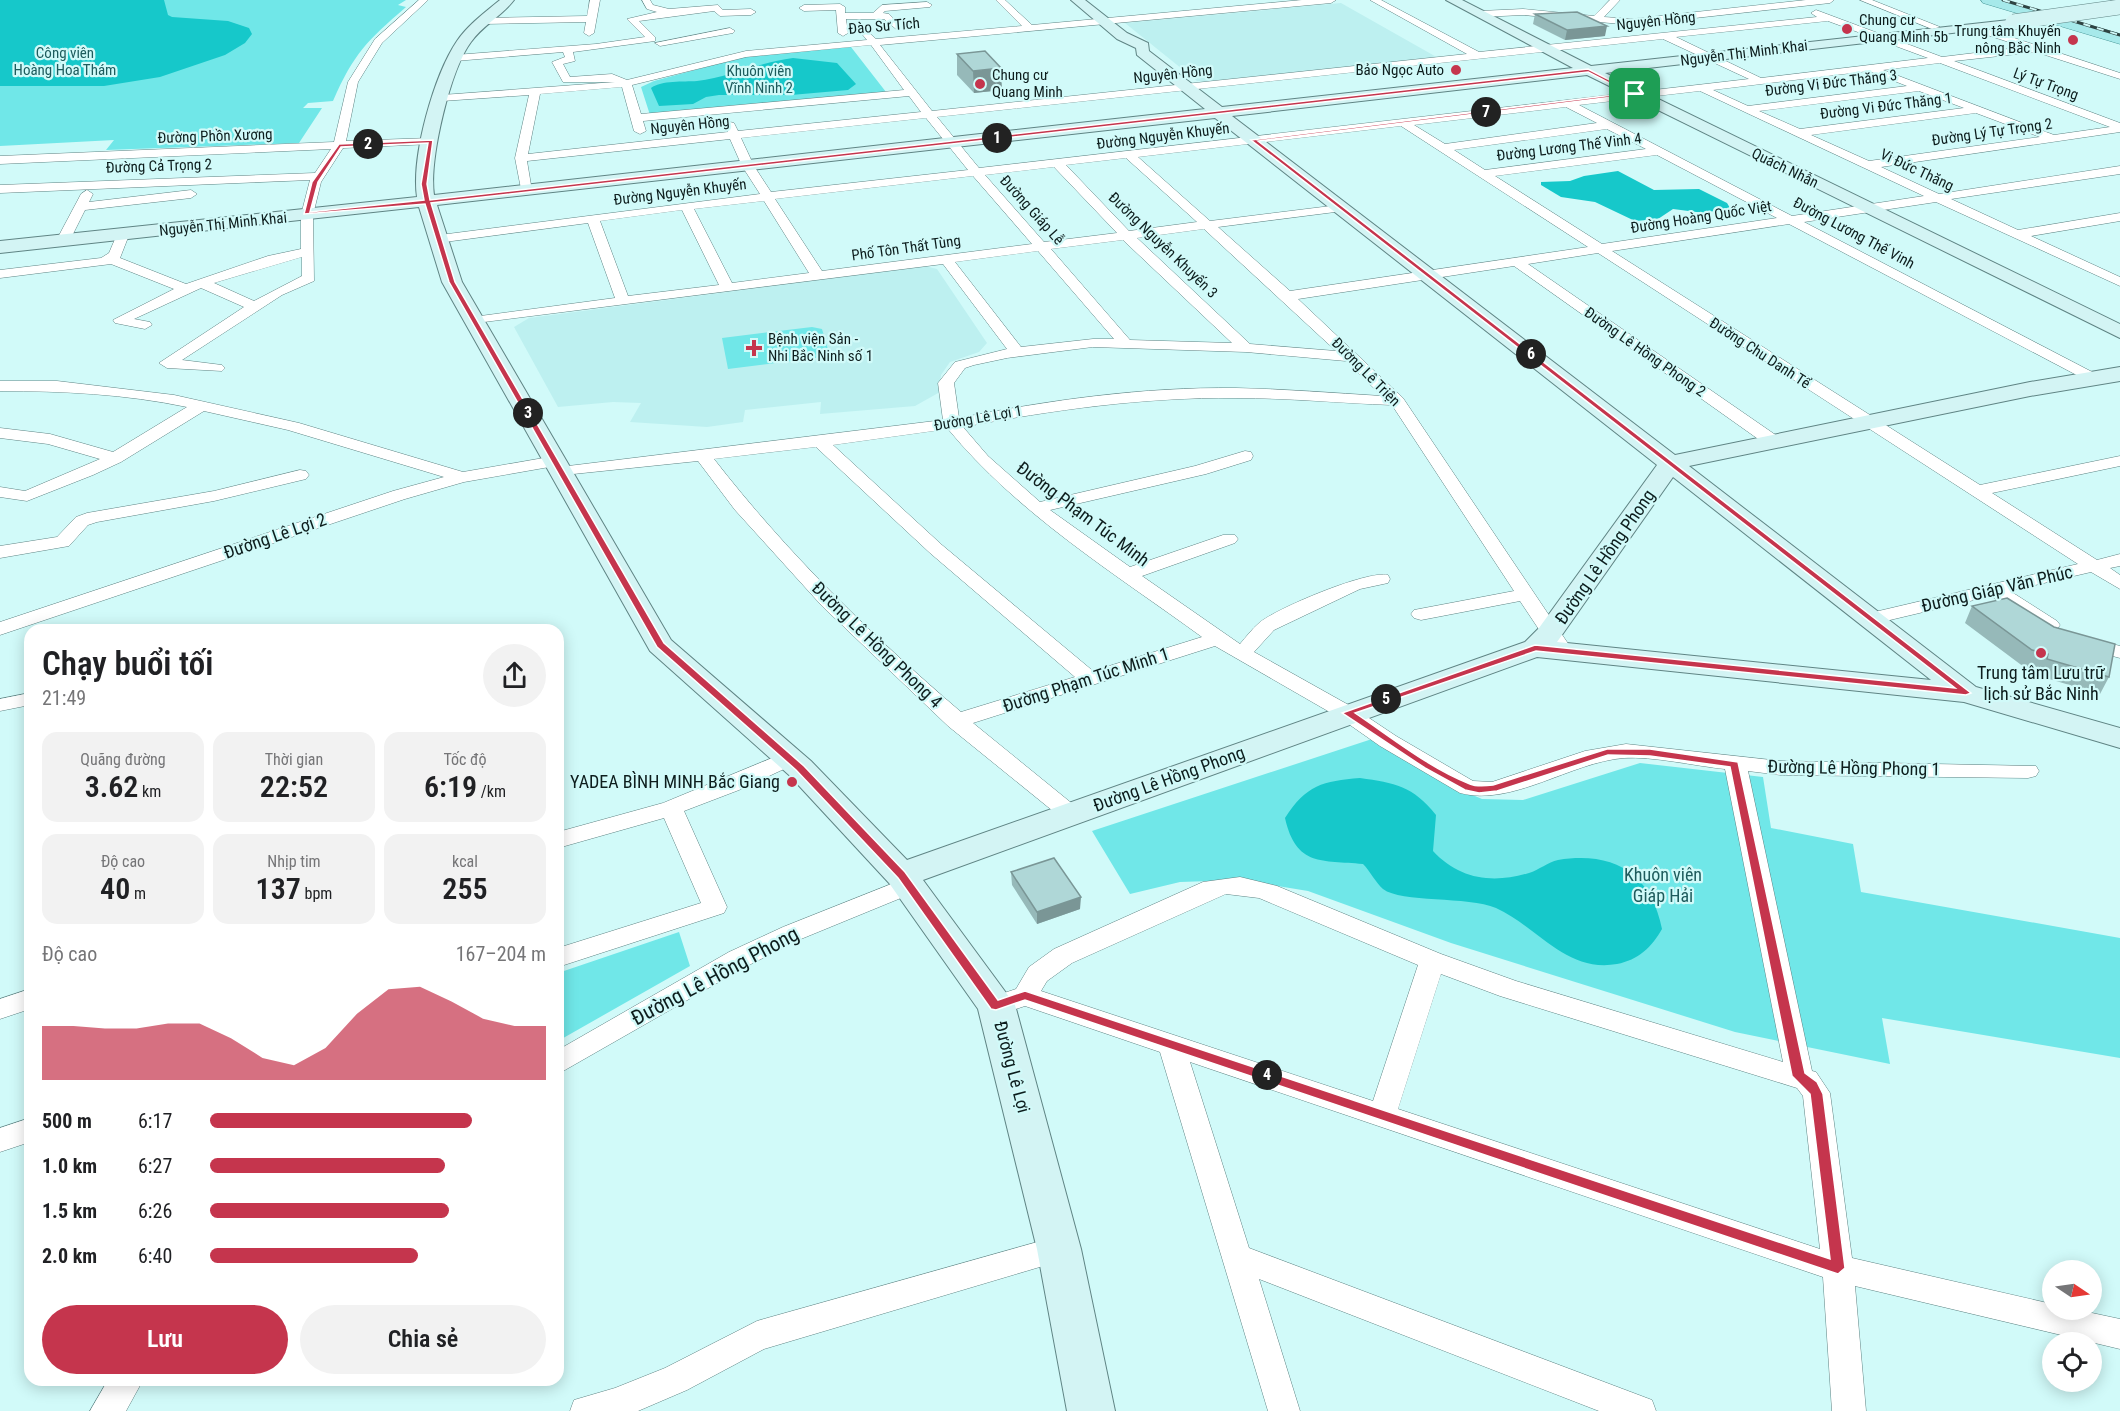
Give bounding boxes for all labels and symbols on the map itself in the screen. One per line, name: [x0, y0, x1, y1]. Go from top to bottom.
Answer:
street label: Nguyên Hồng: [1616, 8, 1696, 34]
place label: Chung cư Quang Minh 5b: [1859, 11, 1948, 46]
street label: Đào Sư Tích: [848, 14, 920, 38]
marker: Chung cư Quang Minh 5b: [1840, 22, 1854, 36]
place label: Trung tâm Khuyến nông Bắc Ninh: [1954, 22, 2061, 57]
marker: Trung tâm Khuyến nông Bắc Ninh: [2066, 33, 2080, 47]
street label: Nguyễn Thị Minh Khai: [1679, 36, 1809, 70]
park label: Công viên Hoàng Hoa Thám: [14, 44, 116, 79]
street label: Nguyên Hồng: [1133, 61, 1213, 87]
place label: Bảo Ngọc Auto: [1355, 61, 1444, 79]
park label: Khuôn viên Vĩnh Ninh 2: [725, 62, 793, 97]
marker: Bảo Ngọc Auto: [1449, 63, 1463, 77]
street label: Lý Tự Trọng: [2011, 64, 2081, 104]
place label: Chung cư Quang Minh: [992, 66, 1063, 101]
street label: Đường Vi Đức Thăng 3: [1764, 66, 1898, 100]
pin: [1609, 68, 1660, 119]
marker: Chung cư Quang Minh: [973, 77, 987, 91]
street label: Đường Vi Đức Thăng 1: [1819, 89, 1953, 123]
pin: 7: [1471, 97, 1501, 127]
street label: Nguyên Hồng: [650, 112, 730, 138]
street label: Đường Lý Tự Trọng 2: [1931, 115, 2053, 149]
street label: Đường Nguyễn Khuyến: [1096, 119, 1230, 153]
pin: 1: [982, 123, 1012, 153]
street label: Đường Phồn Xương: [157, 125, 273, 147]
pin: 2: [353, 129, 383, 159]
street label: Đường Lương Thế Vinh 4: [1496, 129, 1642, 165]
street label: Quách Nhẫn: [1749, 144, 1821, 192]
street label: Vi Đức Thăng: [1877, 145, 1957, 195]
street label: Đường Cả Trọng 2: [106, 155, 212, 177]
street label: Đường Giáp Lễ: [996, 172, 1068, 248]
street label: Đường Nguyễn Khuyến: [613, 175, 747, 209]
street label: Đường Nguyễn Khuyến 3: [1105, 188, 1221, 302]
street label: Đường Lương Thế Vinh: [1790, 193, 1918, 273]
street label: Đường Hoàng Quốc Việt: [1629, 197, 1773, 237]
street label: Nguyễn Thị Minh Khai: [158, 208, 288, 240]
street label: Phố Tôn Thất Tùng: [850, 231, 962, 265]
street label: Đường Lê Hồng Phong 2: [1581, 303, 1709, 401]
street label: Đường Chu Danh Tể: [1706, 314, 1814, 392]
place label: Bệnh viện Sản - Nhi Bắc Ninh số 1: [768, 330, 873, 365]
street label: Đường Lê Triện: [1328, 334, 1404, 410]
marker: Bệnh viện Sản - Nhi Bắc Ninh số 1: [745, 339, 763, 357]
pin: 6: [1516, 339, 1546, 369]
pin: 3: [513, 398, 543, 428]
street label: Đường Lê Lợi 1: [932, 401, 1024, 435]
street label: Đường Phạm Túc Minh: [1013, 457, 1154, 570]
street label: Đường Lê Hồng Phong: [1550, 485, 1659, 628]
street label: Đường Lê Lợi 2: [221, 508, 329, 563]
street label: Đường Giáp Văn Phúc: [1919, 561, 2075, 616]
street label: Đường Lê Hồng Phong 4: [808, 577, 947, 712]
street label: Đường Phạm Túc Minh 1: [1000, 643, 1172, 716]
marker: Trung tâm Lưu trữ lịch sử Bắc Ninh: [2034, 646, 2048, 660]
place label: Trung tâm Lưu trữ lịch sử Bắc Ninh: [1977, 662, 2105, 704]
pin: 5: [1371, 684, 1401, 714]
street label: Đường Lê Hồng Phong: [1090, 741, 1247, 816]
street label: Đường Lê Hồng Phong 1: [1768, 755, 1940, 780]
place label: YADEA BÌNH MINH Bắc Giang: [570, 771, 780, 792]
marker: YADEA BÌNH MINH Bắc Giang: [785, 775, 799, 789]
park label: Khuôn viên Giáp Hải: [1624, 864, 1702, 906]
street label: Đường Lê Hồng Phong: [627, 922, 803, 1030]
street label: Đường Lê Lợi: [990, 1019, 1035, 1115]
pin: 4: [1252, 1060, 1282, 1090]
north arrow: [2042, 1260, 2102, 1320]

